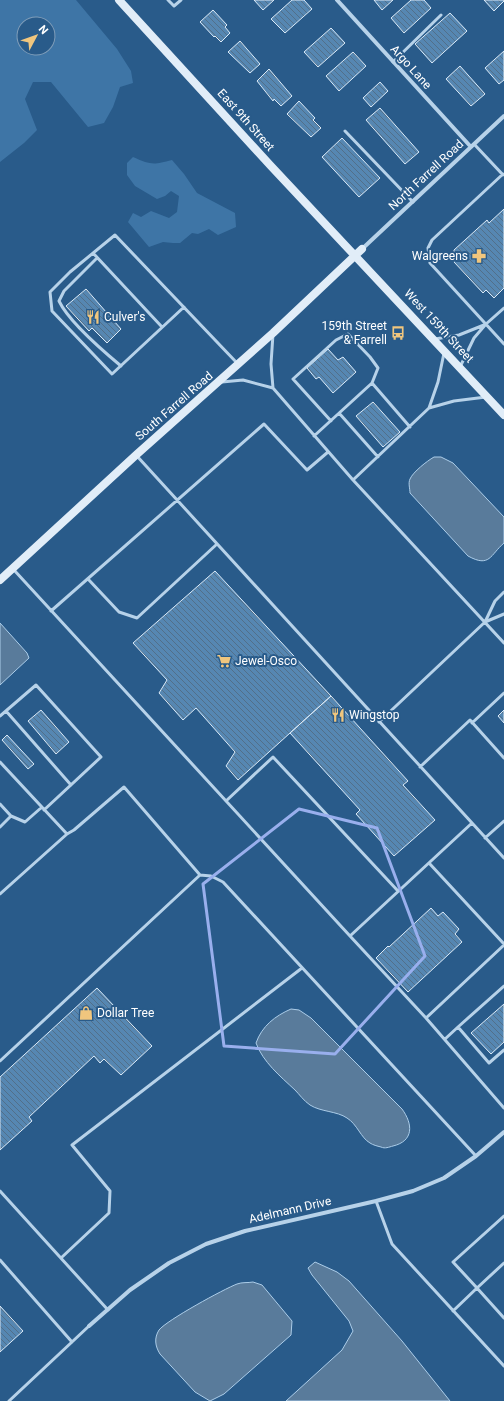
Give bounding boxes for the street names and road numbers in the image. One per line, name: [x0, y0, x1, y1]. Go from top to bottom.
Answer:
street label: Argo Lane: [388, 42, 434, 92]
street label: East 9th Street: [215, 86, 277, 154]
street label: North Farrell Road: [386, 137, 466, 213]
street label: West 159th Street: [401, 286, 477, 366]
street label: South Farrell Road: [133, 369, 215, 443]
street label: Adelmann Drive: [247, 1194, 333, 1226]

